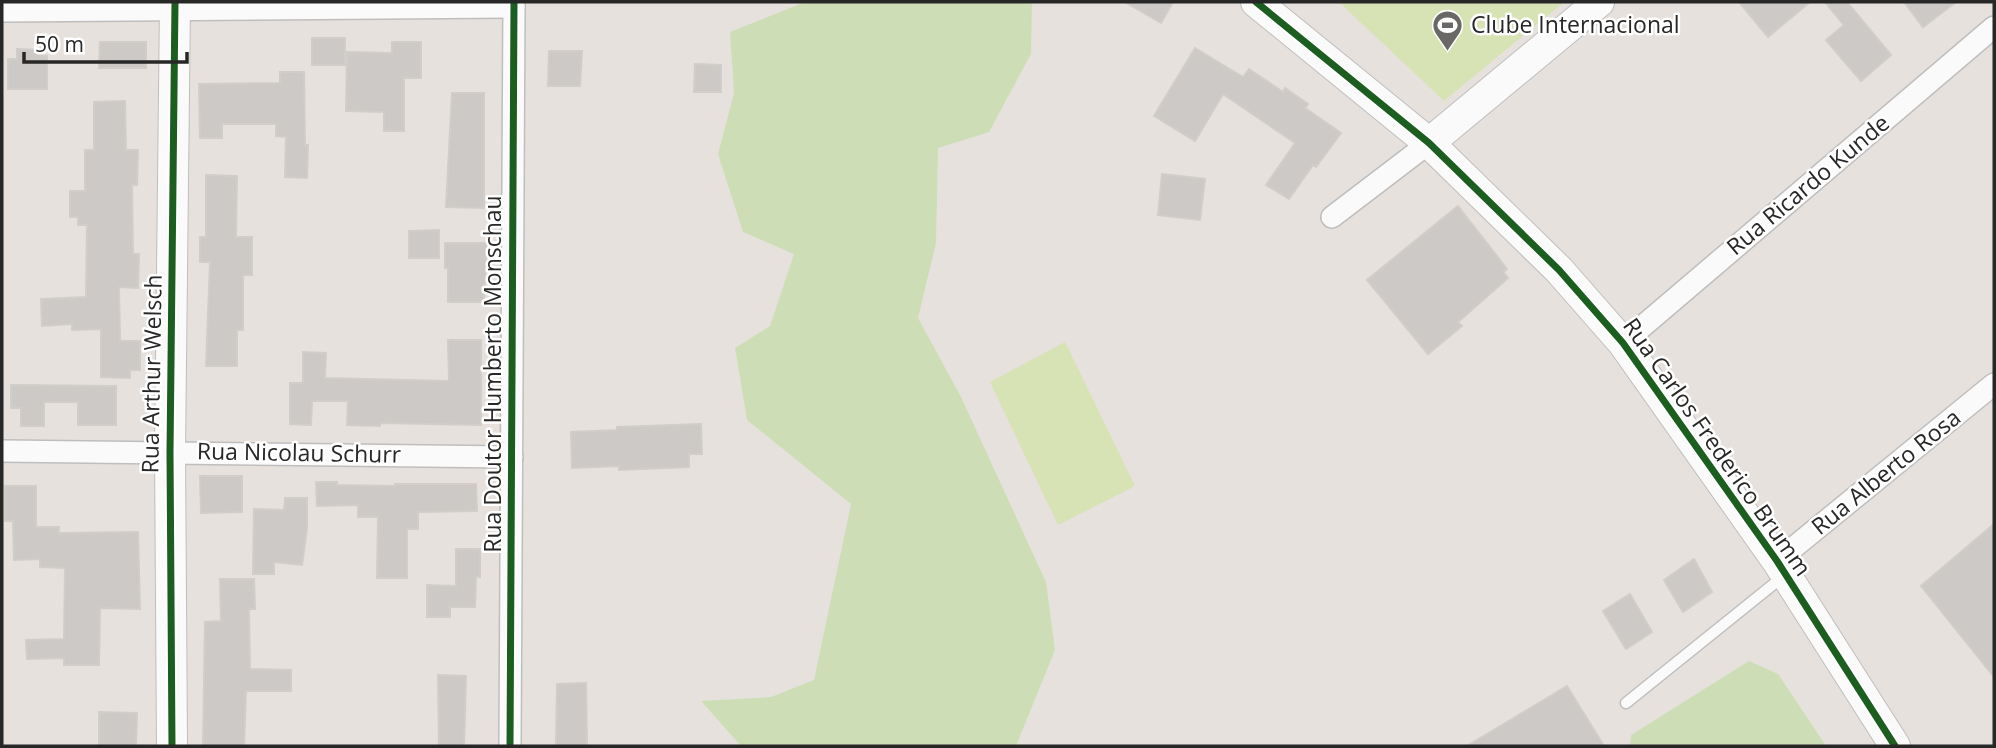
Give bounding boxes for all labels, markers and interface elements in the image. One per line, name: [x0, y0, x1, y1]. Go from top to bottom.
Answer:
sports icon: Clube Internacional: [1431, 8, 1465, 52]
place label: Clube Internacional: [1471, 8, 1680, 40]
scale bar: [24, 21, 187, 65]
text: 50 m: [35, 30, 84, 58]
street label: Rua Ricardo Kunde: [1719, 107, 1896, 262]
street label: Rua Doutor Humberto Monschau: [476, 195, 508, 553]
street label: Rua Arthur Welsch: [133, 274, 169, 474]
street label: Rua Carlos Frederico Brumm: [1616, 311, 1819, 582]
street label: Rua Alberto Rosa: [1804, 401, 1967, 541]
street label: Rua Nicolau Schurr: [197, 434, 402, 470]

